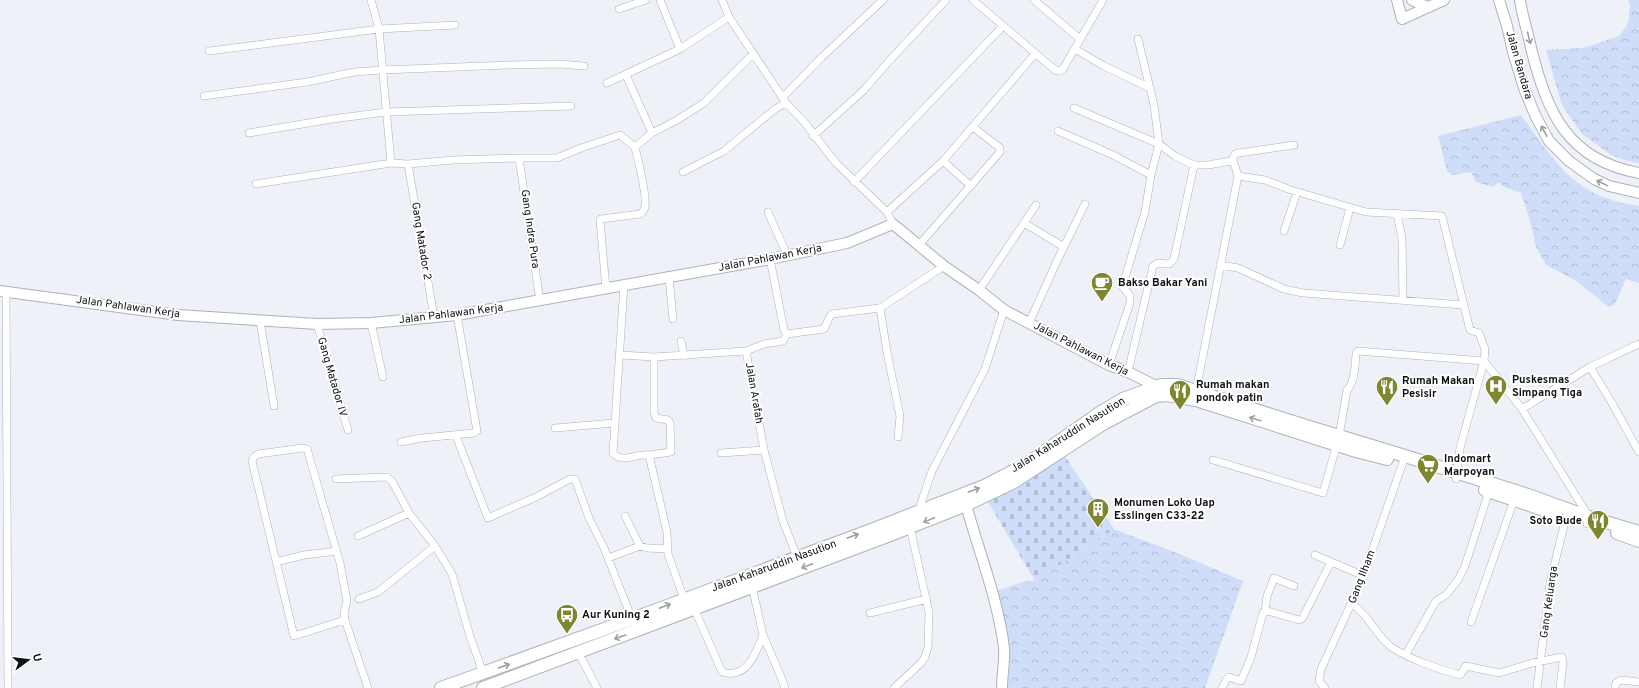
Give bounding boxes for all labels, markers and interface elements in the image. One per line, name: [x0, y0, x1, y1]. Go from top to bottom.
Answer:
street label: Jalan Bandara: [1502, 29, 1536, 101]
one-way arrow: [1526, 31, 1533, 44]
one-way arrow: [1539, 125, 1547, 137]
one-way arrow: [1596, 179, 1608, 186]
street label: Gang Indra Pura: [518, 189, 542, 270]
street label: Gang Matador 2: [408, 201, 434, 281]
street label: Jalan Pahlawan Kerja: [717, 241, 823, 275]
cafe icon: Bakso Bakar Yani: [1089, 270, 1115, 303]
place label: Bakso Bakar Yani: [1118, 276, 1207, 290]
street label: Jalan Pahlawan Kerja: [75, 293, 181, 321]
street label: Jalan Pahlawan Kerja: [398, 301, 504, 327]
street label: Jalan Pahlawan Kerja: [1031, 319, 1131, 379]
street label: Gang Matador IV: [314, 336, 350, 418]
street label: Jalan Arafah: [742, 361, 766, 425]
hospital icon: Puskesmas Simpang Tiga: [1483, 373, 1509, 406]
place label: Puskesmas Simpang Tiga: [1512, 373, 1582, 400]
restaurant icon: Rumah Makan Pesisir: [1374, 374, 1400, 407]
place label: Rumah Makan Pesisir: [1402, 374, 1475, 401]
restaurant icon: Rumah makan pondok patin: [1167, 378, 1193, 411]
place label: Rumah makan pondok patin: [1196, 378, 1269, 405]
street label: Jalan Kaharuddin Nasution: [1008, 394, 1128, 476]
one-way arrow: [1249, 415, 1261, 423]
supermarket icon: Indomart Marpoyan: [1415, 452, 1441, 485]
place label: Indomart Marpoyan: [1444, 452, 1495, 479]
one-way arrow: [967, 485, 979, 493]
building icon: Monumen Loko Uap Esslingen C33-22: [1085, 496, 1111, 529]
place label: Monumen Loko Uap Esslingen C33-22: [1114, 496, 1215, 523]
restaurant icon: Soto Bude: [1585, 508, 1611, 541]
place label: Soto Bude: [1530, 514, 1582, 528]
one-way arrow: [923, 517, 935, 525]
one-way arrow: [846, 532, 858, 540]
street label: Jalan Kaharuddin Nasution: [709, 537, 839, 595]
street label: Gang Ilham: [1345, 548, 1379, 606]
one-way arrow: [802, 563, 814, 571]
street label: Gang Keluarga: [1537, 565, 1561, 639]
bus stop icon: Aur Kuning 2: [554, 602, 580, 635]
one-way arrow: [659, 602, 671, 610]
place label: Aur Kuning 2: [582, 608, 650, 622]
one-way arrow: [614, 633, 626, 641]
north arrow: [8, 640, 48, 680]
text: U: [29, 652, 44, 663]
one-way arrow: [497, 662, 510, 669]

